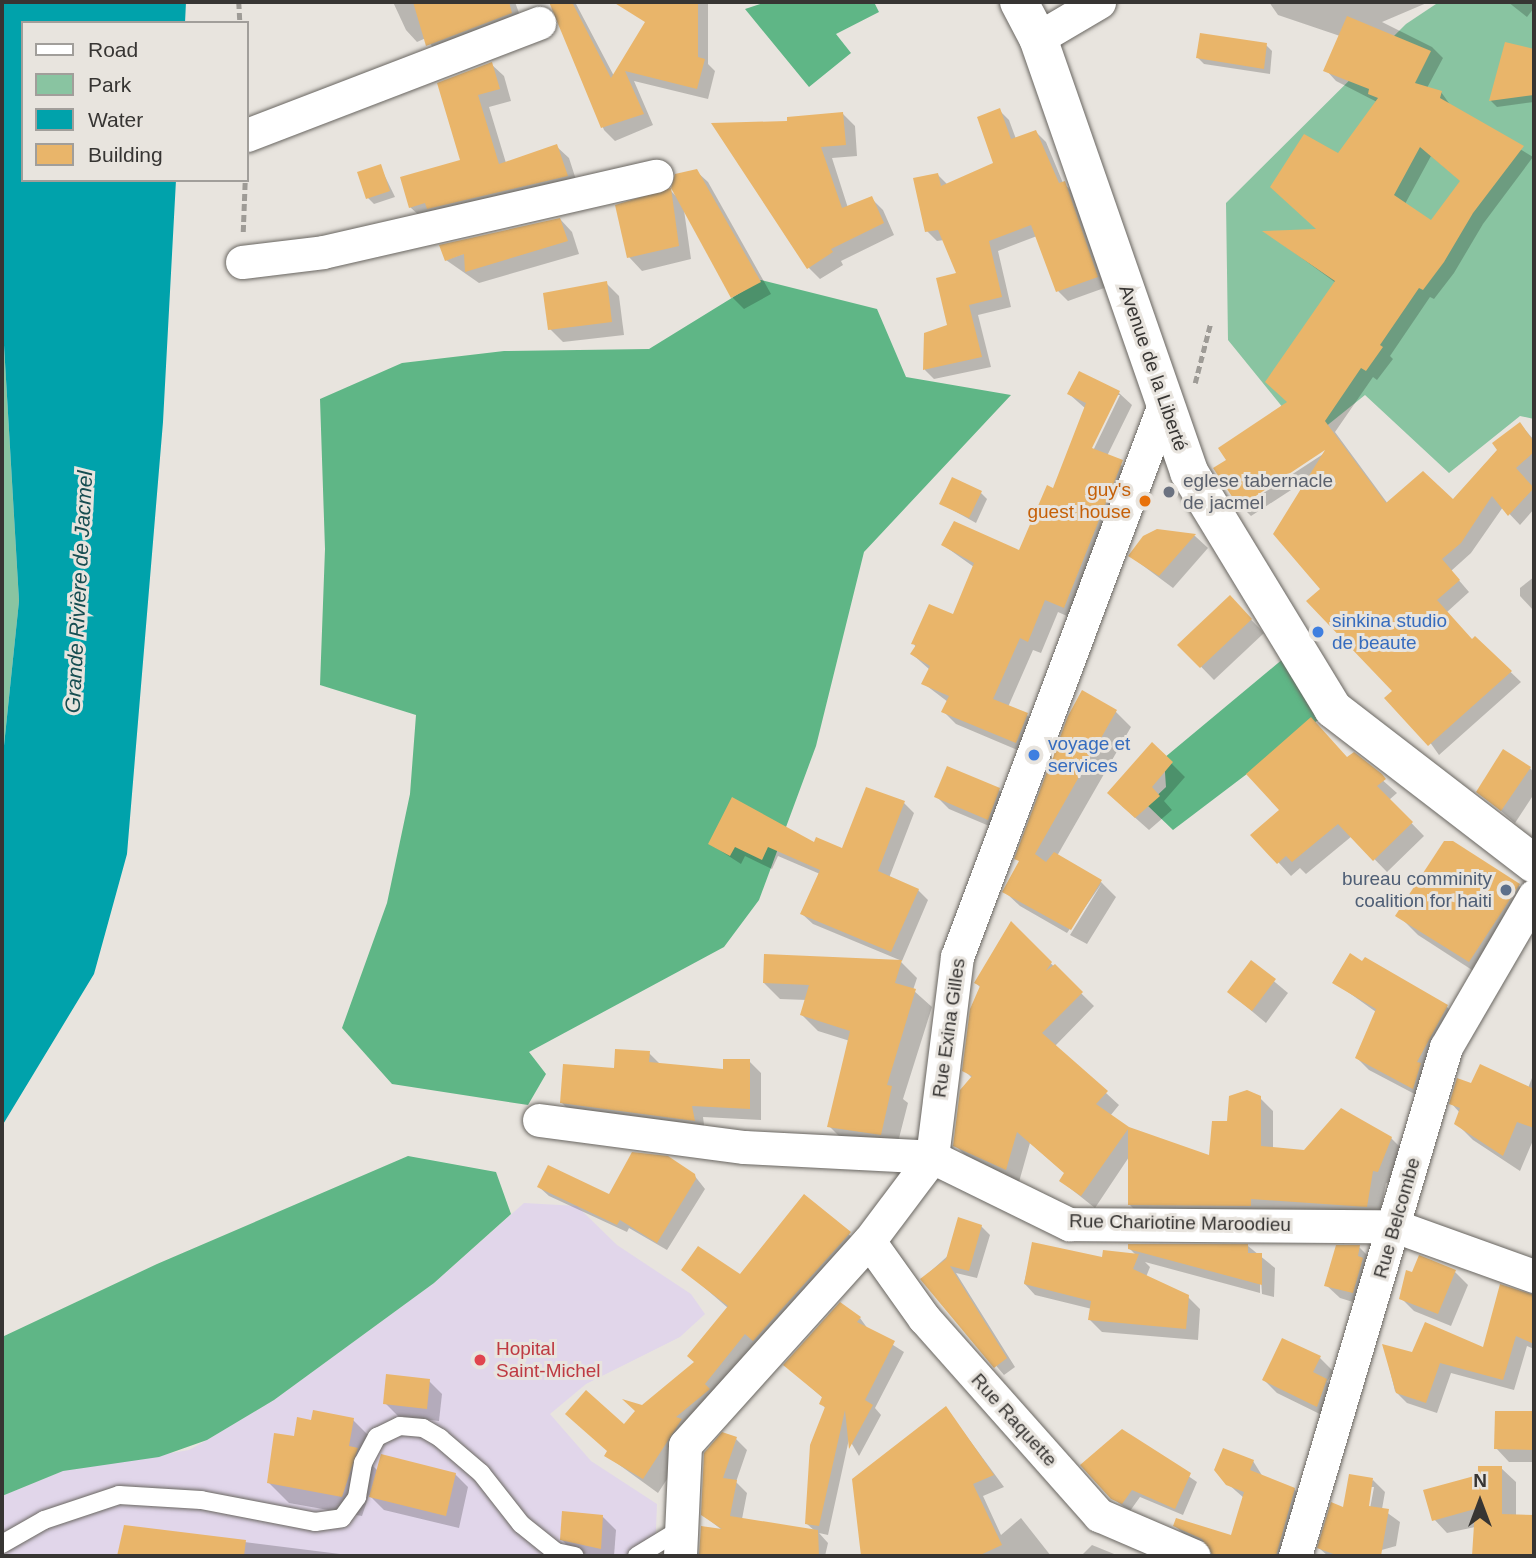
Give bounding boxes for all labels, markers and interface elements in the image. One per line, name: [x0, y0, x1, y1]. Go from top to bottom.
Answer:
legend: [21, 21, 248, 182]
text: Road: [88, 38, 138, 61]
text: Park: [88, 73, 131, 96]
text: Water: [88, 108, 143, 131]
text: Building: [88, 143, 163, 166]
street label: Avenue de la Liberté: [1114, 282, 1192, 454]
water label: Grande Rivière de Jacmel: [60, 470, 98, 714]
place label: eglese tabernacle de jacmel: [1183, 470, 1333, 514]
place label: guy's guest house: [1027, 479, 1131, 523]
marker: eglese tabernacle de jacmel: [1161, 484, 1177, 500]
marker: guy's guest house: [1137, 493, 1153, 509]
place label: sinkina studio de beaute: [1332, 610, 1447, 654]
marker: sinkina studio de beaute: [1310, 624, 1326, 640]
place label: voyage et services: [1048, 733, 1130, 777]
marker: voyage et services: [1026, 747, 1042, 763]
place label: bureau comminity coalition for haiti: [1342, 868, 1492, 912]
marker: bureau comminity coalition for haiti: [1498, 882, 1514, 898]
street label: Rue Exina Gilles: [928, 957, 970, 1099]
street label: Rue Belcombe: [1369, 1155, 1425, 1281]
street label: Rue Chariotine Maroodieu: [1069, 1210, 1291, 1236]
place label: Hopital Saint-Michel: [496, 1338, 601, 1382]
marker: Hopital Saint-Michel: [470, 1350, 490, 1370]
street label: Rue Raquette: [966, 1369, 1062, 1471]
north arrow: [1445, 1467, 1515, 1537]
text: N: [1473, 1470, 1487, 1491]

